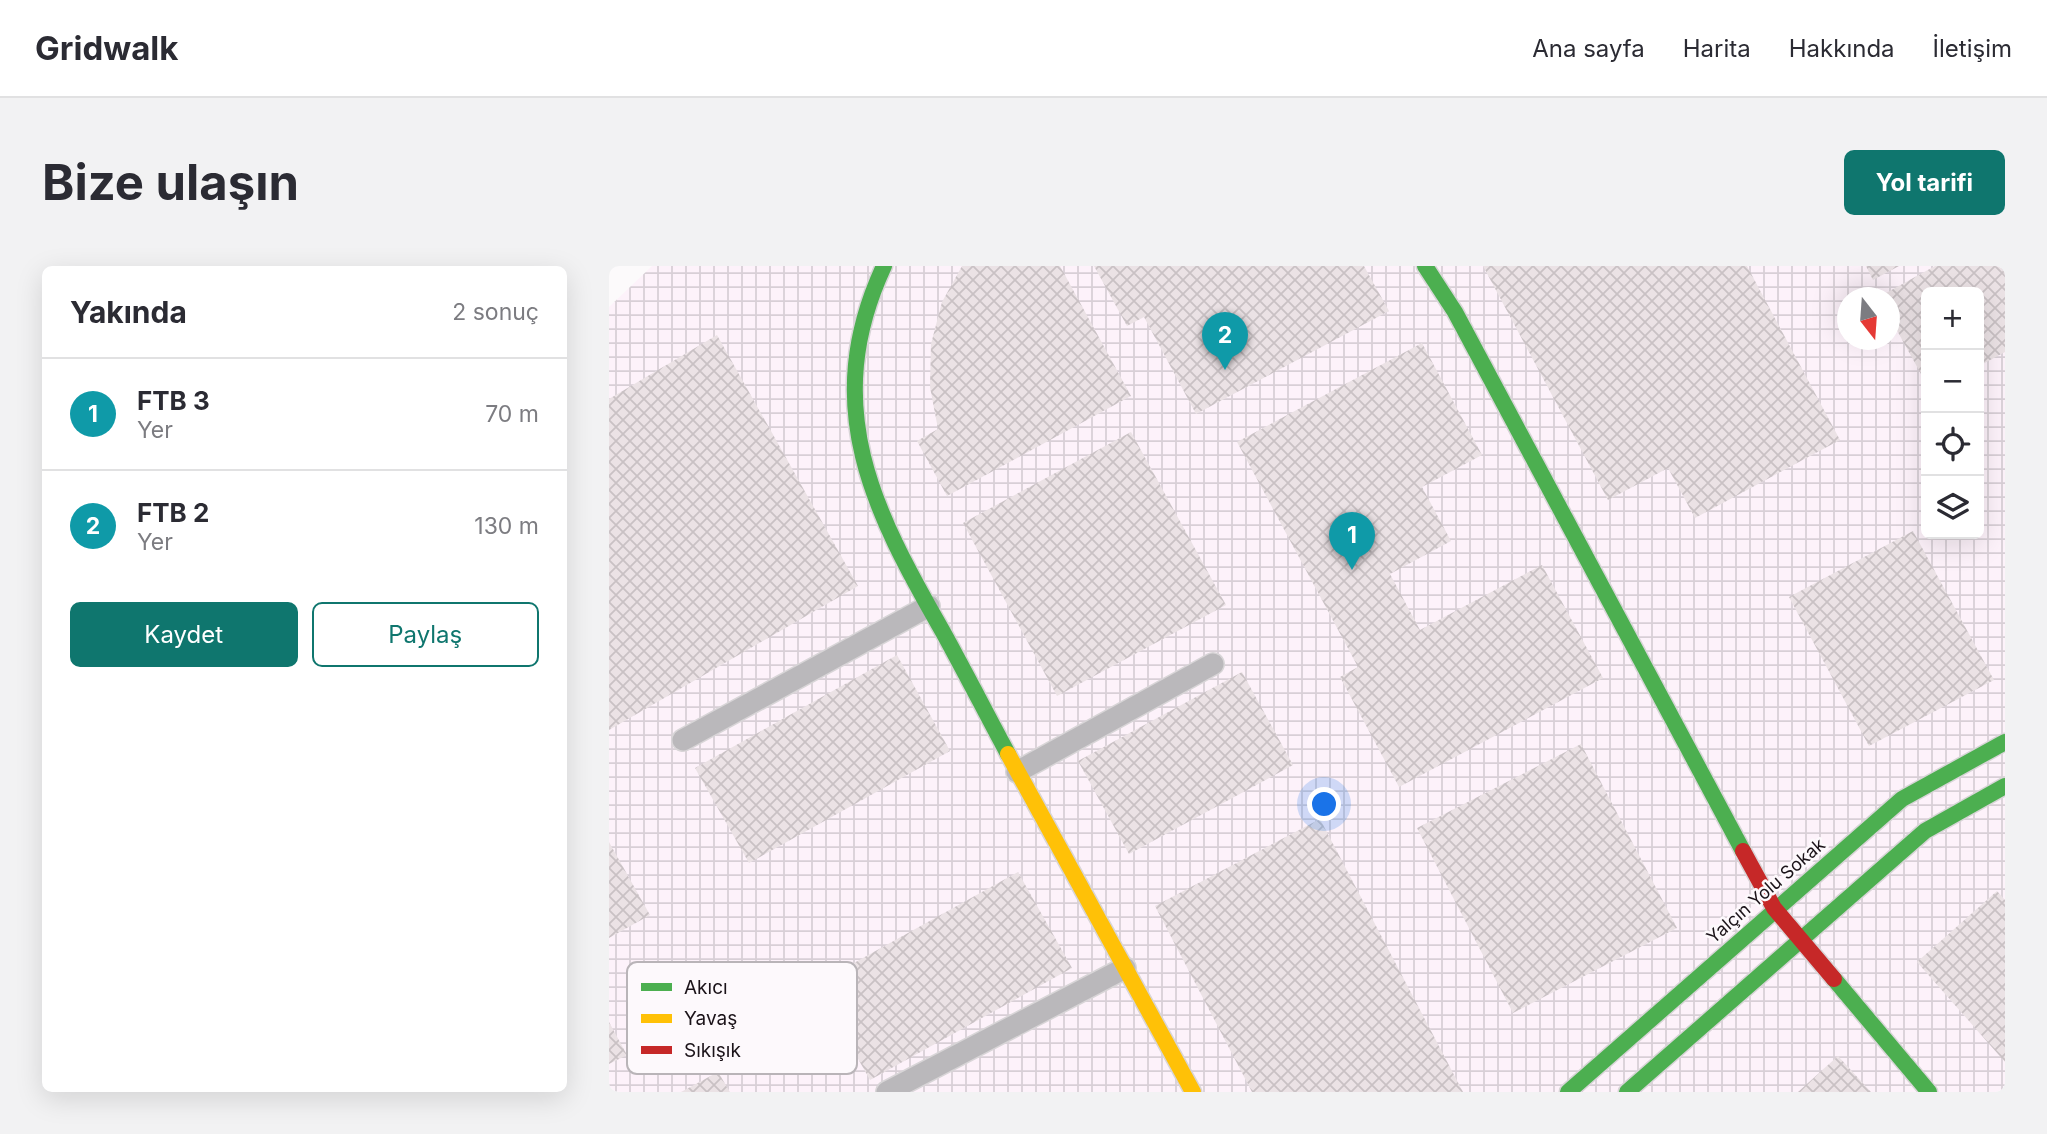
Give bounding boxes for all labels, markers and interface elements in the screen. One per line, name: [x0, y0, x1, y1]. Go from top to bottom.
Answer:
text: Gridwalk: [35, 28, 178, 68]
text: Ana sayfa: [1532, 34, 1645, 63]
text: Harita: [1683, 34, 1751, 63]
text: Hakkında: [1789, 34, 1895, 63]
text: İletişim: [1933, 34, 2012, 63]
button: Yol tarifi: [1844, 150, 2005, 215]
text: Bize ulaşın: [42, 153, 299, 212]
north arrow: [1837, 287, 1900, 350]
map controls: [1921, 287, 1984, 539]
button: +: [1921, 287, 1984, 350]
text: Yakında: [70, 294, 187, 330]
text: 2 sonuç: [452, 298, 539, 326]
pin: 2: [1202, 312, 1248, 370]
button: −: [1921, 350, 1984, 413]
text: FTB 3: [137, 385, 210, 416]
text: 1: [88, 400, 98, 428]
text: 70 m: [485, 400, 539, 428]
button: locate: [1921, 413, 1984, 476]
text: Yer: [137, 416, 173, 444]
button: layers: [1921, 476, 1984, 539]
text: FTB 2: [137, 497, 209, 528]
text: 2: [86, 512, 100, 540]
text: 130 m: [474, 512, 539, 540]
pin: 1: [1329, 512, 1375, 570]
text: Yer: [137, 528, 173, 556]
button: Kaydet: [70, 602, 298, 667]
button: Paylaş: [312, 602, 539, 667]
your location: [1307, 787, 1341, 821]
street label: Yalçın Yolu Sokak: [1702, 834, 1829, 948]
legend: [627, 962, 857, 1074]
text: Akıcı: [684, 976, 728, 999]
text: Yavaş: [684, 1007, 737, 1030]
text: Sıkışık: [684, 1039, 741, 1062]

